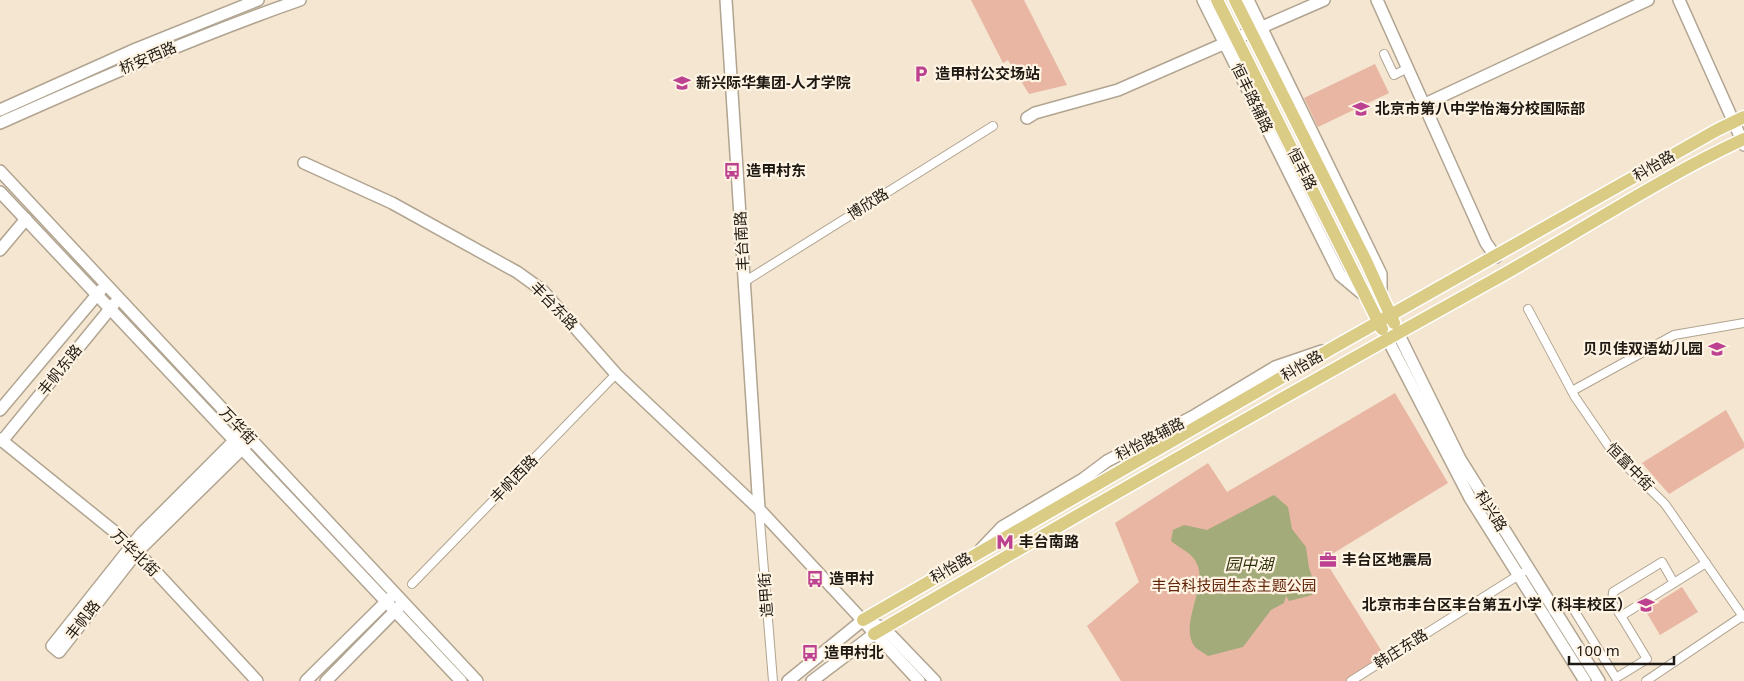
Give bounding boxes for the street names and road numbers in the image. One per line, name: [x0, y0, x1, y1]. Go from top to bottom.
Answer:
street label: 桥安西路: [116, 36, 179, 78]
street label: 恒丰路辅路: [1227, 59, 1278, 136]
street label: 恒丰路: [1284, 144, 1322, 193]
street label: 科怡路: [1629, 145, 1678, 185]
street label: 博欣路: [843, 183, 892, 224]
street label: 丰台南路: [729, 211, 753, 272]
street label: 丰台东路: [527, 277, 583, 334]
street label: 丰帆东路: [33, 340, 86, 399]
street label: 科怡路: [1277, 345, 1326, 385]
street label: 万华街: [216, 402, 262, 448]
street label: 科怡路辅路: [1112, 412, 1188, 464]
street label: 恒富中街: [1603, 438, 1659, 495]
street label: 丰帆西路: [485, 450, 541, 507]
street label: 科兴路: [1471, 486, 1512, 535]
street label: 万华北街: [107, 524, 164, 580]
street label: 科怡路: [926, 547, 975, 587]
street label: 造甲街: [753, 572, 777, 618]
street label: 丰帆路: [60, 595, 104, 643]
street label: 韩庄东路: [1370, 624, 1431, 673]

